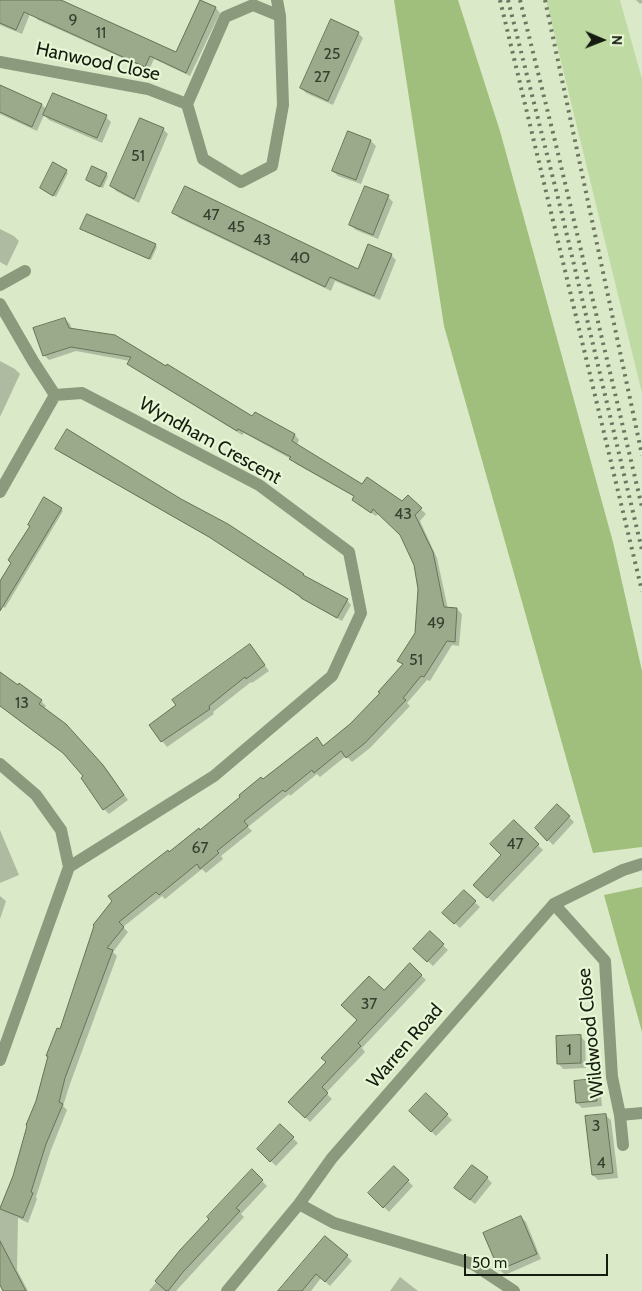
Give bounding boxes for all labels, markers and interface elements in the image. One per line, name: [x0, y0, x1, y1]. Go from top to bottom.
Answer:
house number: 9: [68, 10, 78, 30]
north arrow: [577, 15, 627, 65]
house number: 11: [96, 23, 106, 43]
text: N: [608, 35, 626, 45]
street label: Hanwood Close: [34, 38, 162, 86]
house number: 25: [323, 44, 341, 64]
house number: 27: [314, 67, 330, 87]
house number: 51: [131, 146, 145, 166]
house number: 47: [202, 205, 220, 225]
house number: 45: [227, 217, 245, 237]
house number: 43: [253, 230, 271, 250]
house number: 40: [290, 248, 310, 268]
street label: Wyndham Crescent: [135, 392, 285, 490]
house number: 43: [394, 504, 412, 524]
house number: 49: [427, 613, 445, 633]
house number: 51: [409, 650, 423, 670]
house number: 13: [15, 693, 29, 713]
house number: 47: [506, 834, 524, 854]
house number: 67: [191, 838, 209, 858]
street label: Wildwood Close: [573, 967, 609, 1099]
house number: 37: [361, 994, 377, 1014]
street label: Warren Road: [362, 999, 448, 1093]
house number: 1: [566, 1040, 572, 1060]
house number: 3: [592, 1116, 600, 1136]
house number: 4: [596, 1153, 606, 1173]
scale bar: [467, 1244, 611, 1276]
text: 50 m: [472, 1254, 507, 1272]

